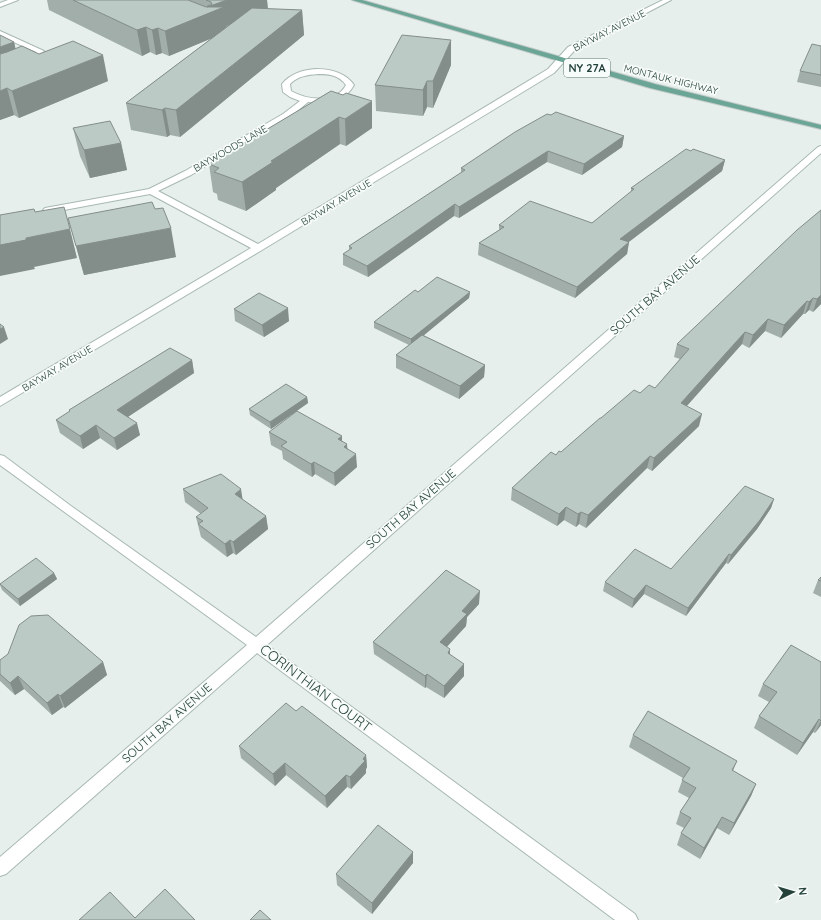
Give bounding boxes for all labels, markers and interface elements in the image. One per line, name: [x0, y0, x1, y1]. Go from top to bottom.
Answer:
street label: BAYWAY AVENUE: [571, 6, 648, 54]
road number: NY 27A: [564, 59, 610, 77]
street label: MONTAUK HIGHWAY: [622, 61, 720, 98]
street label: BAYWOODS LANE: [191, 122, 270, 175]
street label: BAYWAY AVENUE: [299, 176, 374, 229]
street label: SOUTH BAY AVENUE: [607, 251, 703, 338]
street label: BAYWAY AVENUE: [20, 342, 95, 395]
street label: SOUTH BAY AVENUE: [363, 465, 459, 552]
street label: CORINTHIAN COURT: [256, 640, 376, 736]
street label: SOUTH BAY AVENUE: [119, 679, 215, 766]
north arrow: [773, 872, 813, 912]
text: N: [796, 886, 810, 896]

